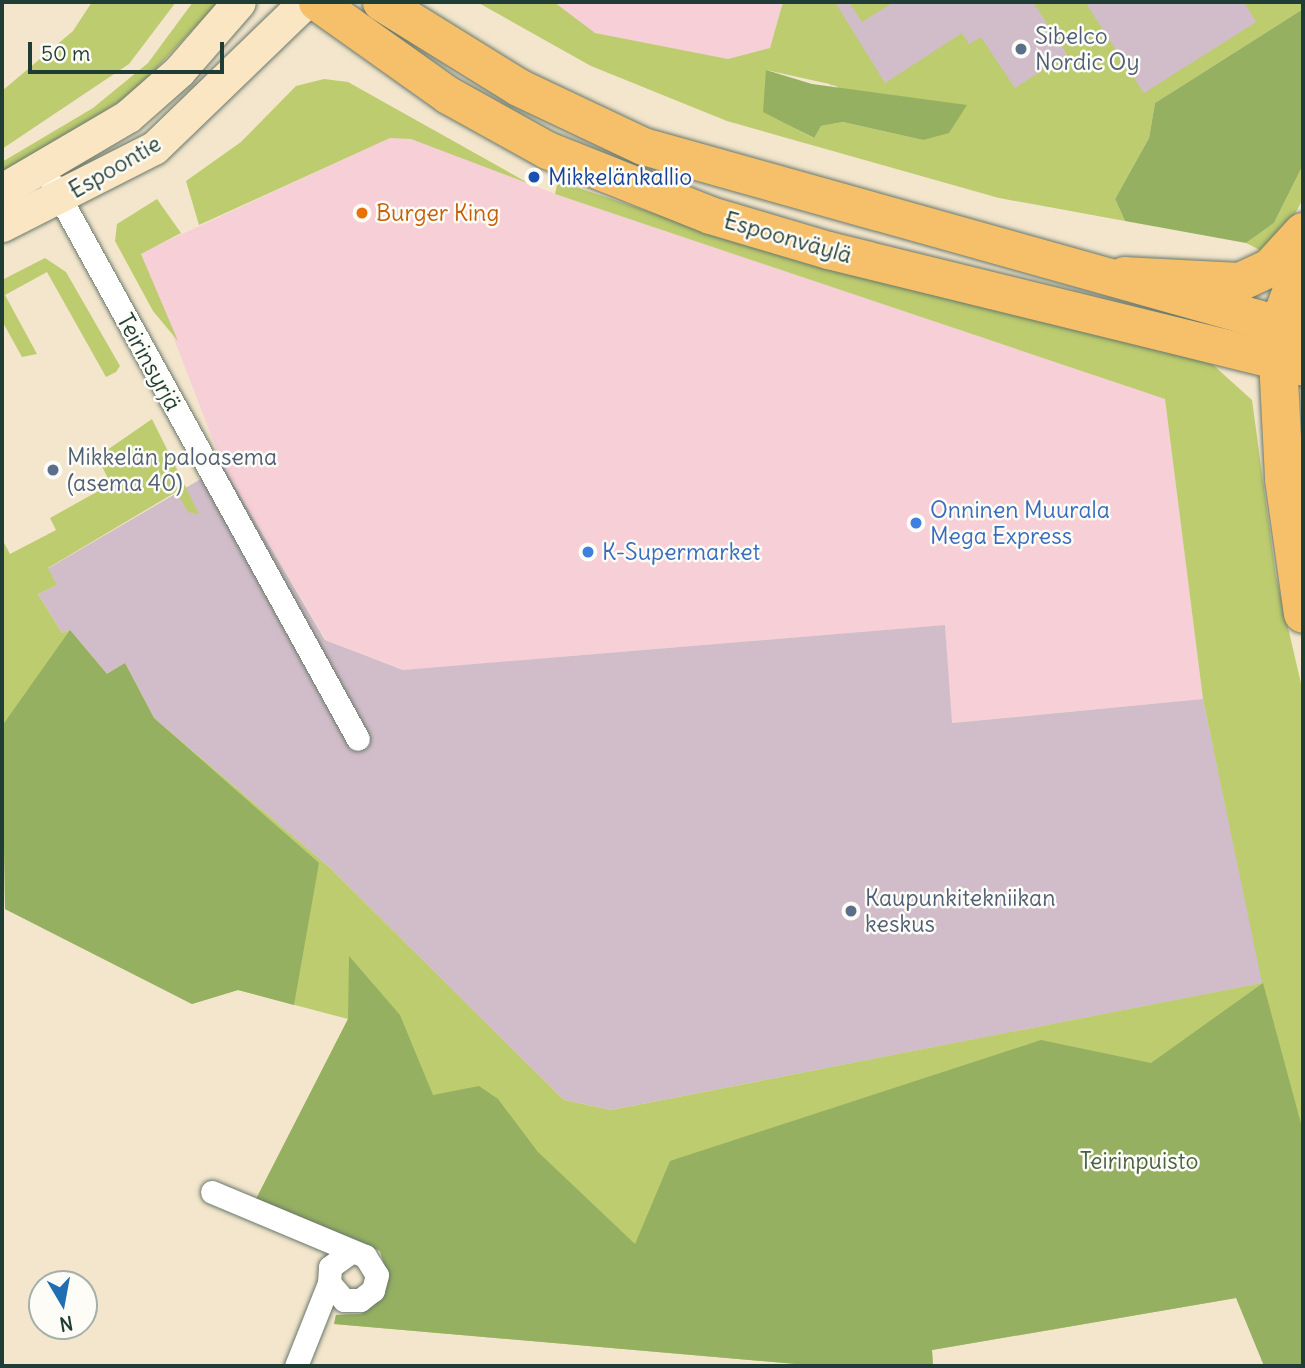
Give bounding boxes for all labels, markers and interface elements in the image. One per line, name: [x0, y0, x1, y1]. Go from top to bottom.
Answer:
place label: Sibelco Nordic Oy: [1035, 22, 1139, 76]
scale bar: [32, 28, 228, 72]
text: 50 m: [41, 40, 90, 67]
marker: Sibelco Nordic Oy: [1013, 41, 1029, 57]
street label: Espoontie: [64, 130, 166, 204]
place label: Mikkelänkallio: [548, 163, 692, 191]
marker: Mikkelänkallio: [526, 169, 542, 185]
place label: Burger King: [376, 199, 499, 227]
marker: Burger King: [354, 205, 370, 221]
street label: Espoonväylä: [721, 207, 855, 269]
street label: Teirinsyrjä: [111, 309, 187, 415]
place label: Mikkelän paloasema (asema 40): [67, 443, 277, 497]
marker: Mikkelän paloasema (asema 40): [45, 462, 61, 478]
place label: Onninen Muurala Mega Express: [930, 496, 1110, 550]
marker: Onninen Muurala Mega Express: [908, 515, 924, 531]
place label: K-Supermarket: [602, 538, 760, 566]
marker: K-Supermarket: [580, 544, 596, 560]
place label: Kaupunkitekniikan keskus: [865, 884, 1056, 938]
marker: Kaupunkitekniikan keskus: [843, 903, 859, 919]
park label: Teirinpuisto: [1080, 1147, 1198, 1175]
north arrow: [28, 1270, 98, 1340]
text: N: [58, 1311, 75, 1337]

